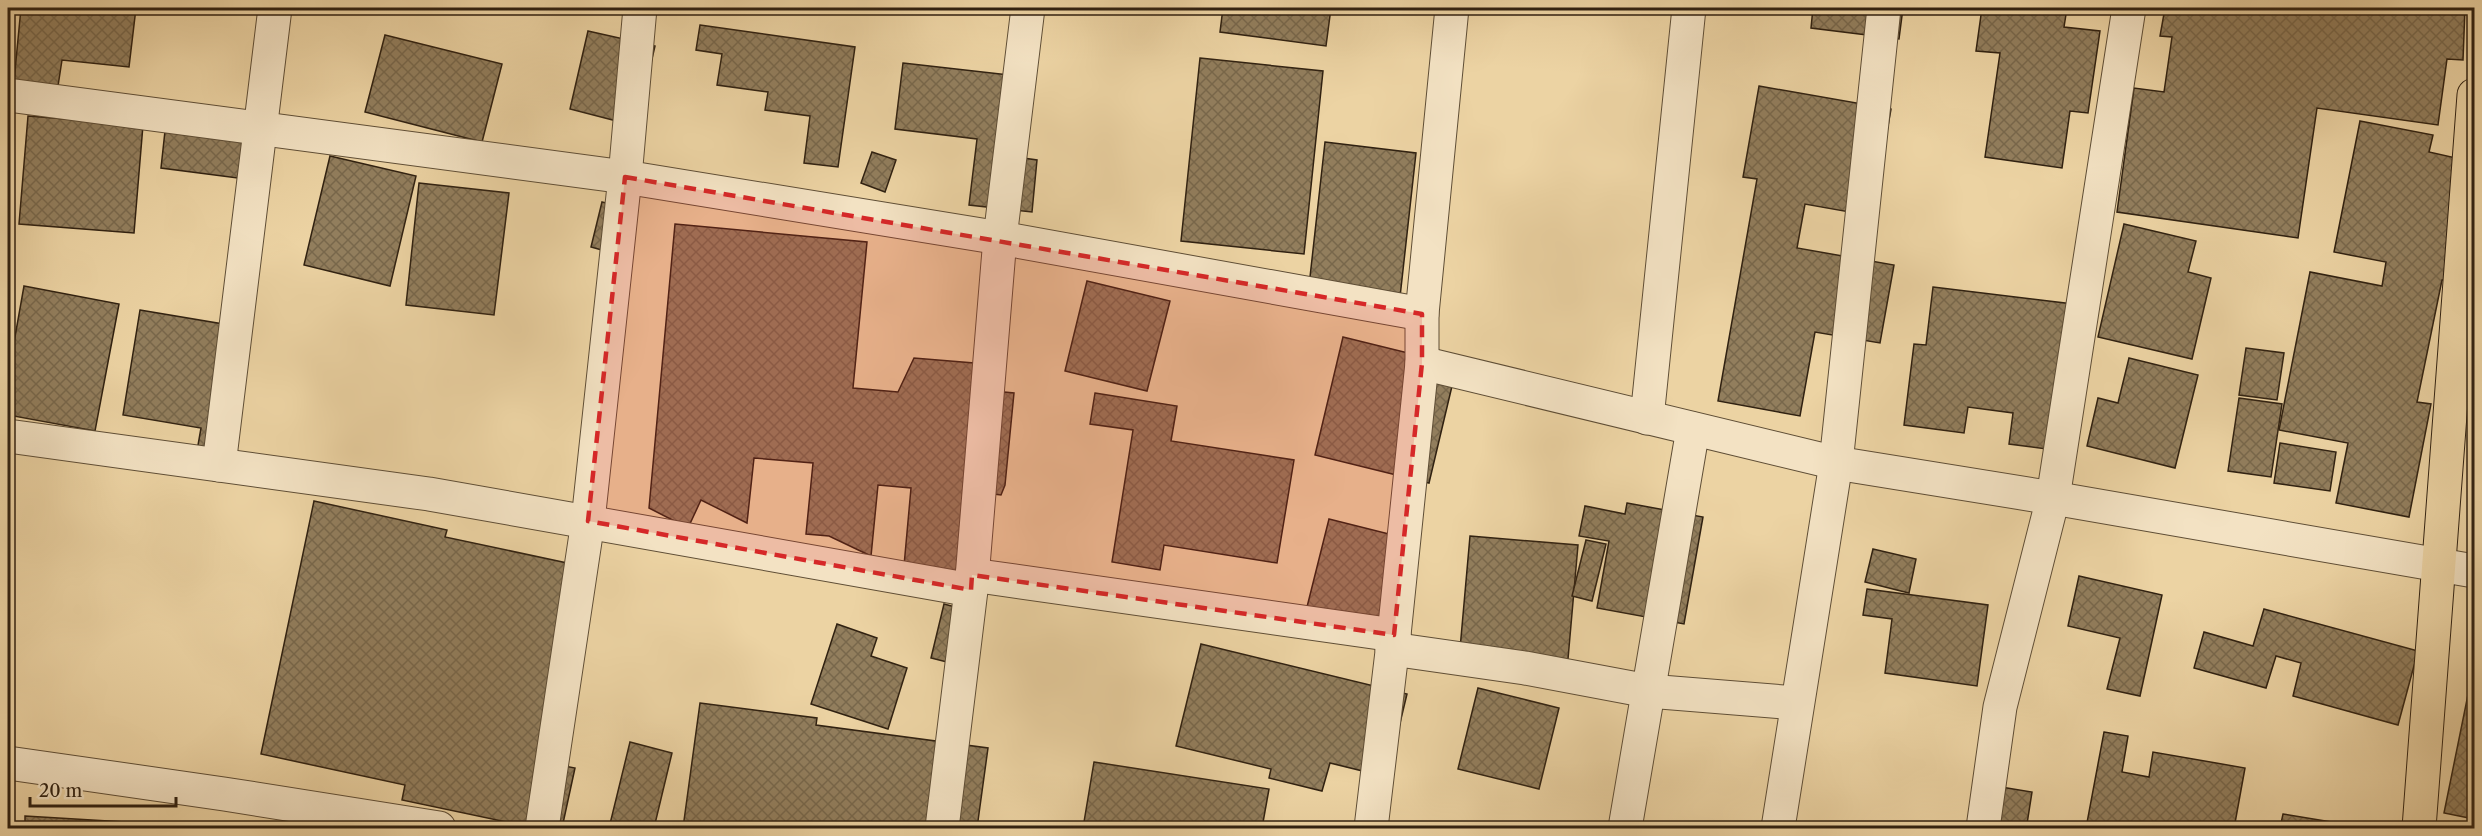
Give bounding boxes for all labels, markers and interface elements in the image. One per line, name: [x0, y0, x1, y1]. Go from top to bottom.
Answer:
scale bar: [30, 770, 176, 808]
text: 20 m: [39, 780, 83, 802]

